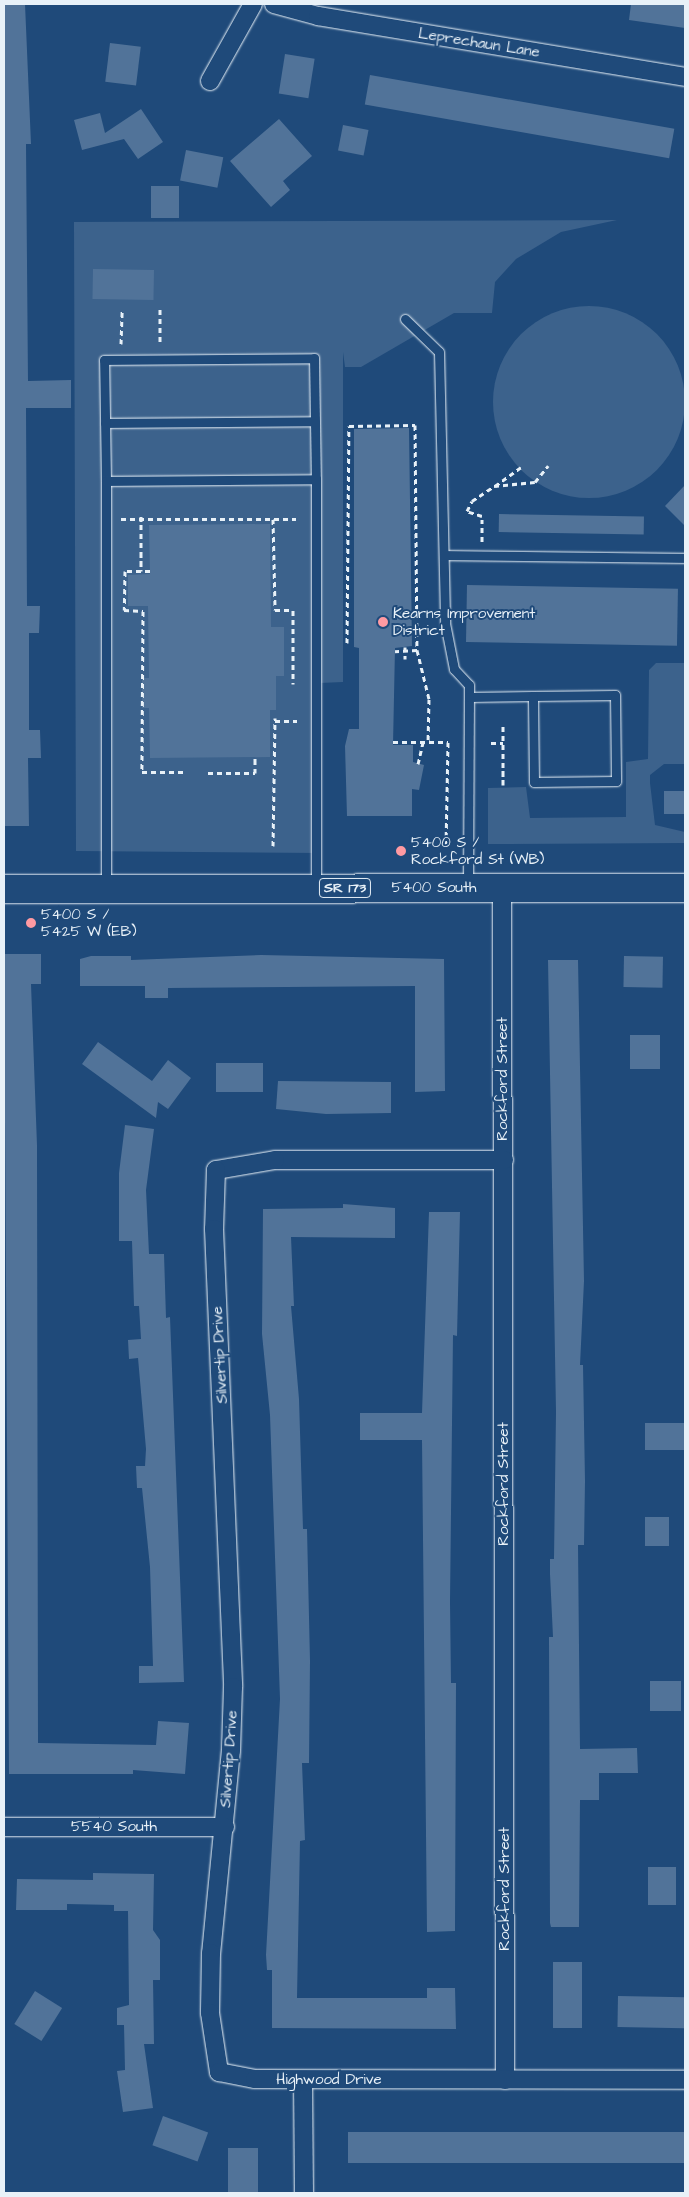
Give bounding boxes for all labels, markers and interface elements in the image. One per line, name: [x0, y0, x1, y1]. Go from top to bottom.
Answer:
street label: Leprechaun Lane: [417, 25, 541, 61]
place label: Kearns Improvement District: [393, 604, 535, 639]
marker: Kearns Improvement District: [377, 616, 389, 628]
place label: 5400 S / Rockford St (WB): [411, 833, 544, 868]
marker: 5400 S / Rockford St (WB): [395, 845, 407, 857]
road number: SR 173: [319, 876, 371, 900]
street label: 5400 South: [392, 879, 476, 897]
place label: 5400 S / 5425 W (EB): [41, 905, 136, 940]
marker: 5400 S / 5425 W (EB): [25, 917, 37, 929]
street label: Rockford Street: [494, 1017, 512, 1141]
street label: Silvertip Drive: [208, 1306, 232, 1404]
street label: Rockford Street: [495, 1422, 513, 1546]
street label: Silvertip Drive: [217, 1710, 241, 1808]
street label: 5540 South: [71, 1818, 157, 1836]
street label: Rockford Street: [496, 1827, 514, 1951]
street label: Highwood Drive: [276, 2071, 382, 2089]

